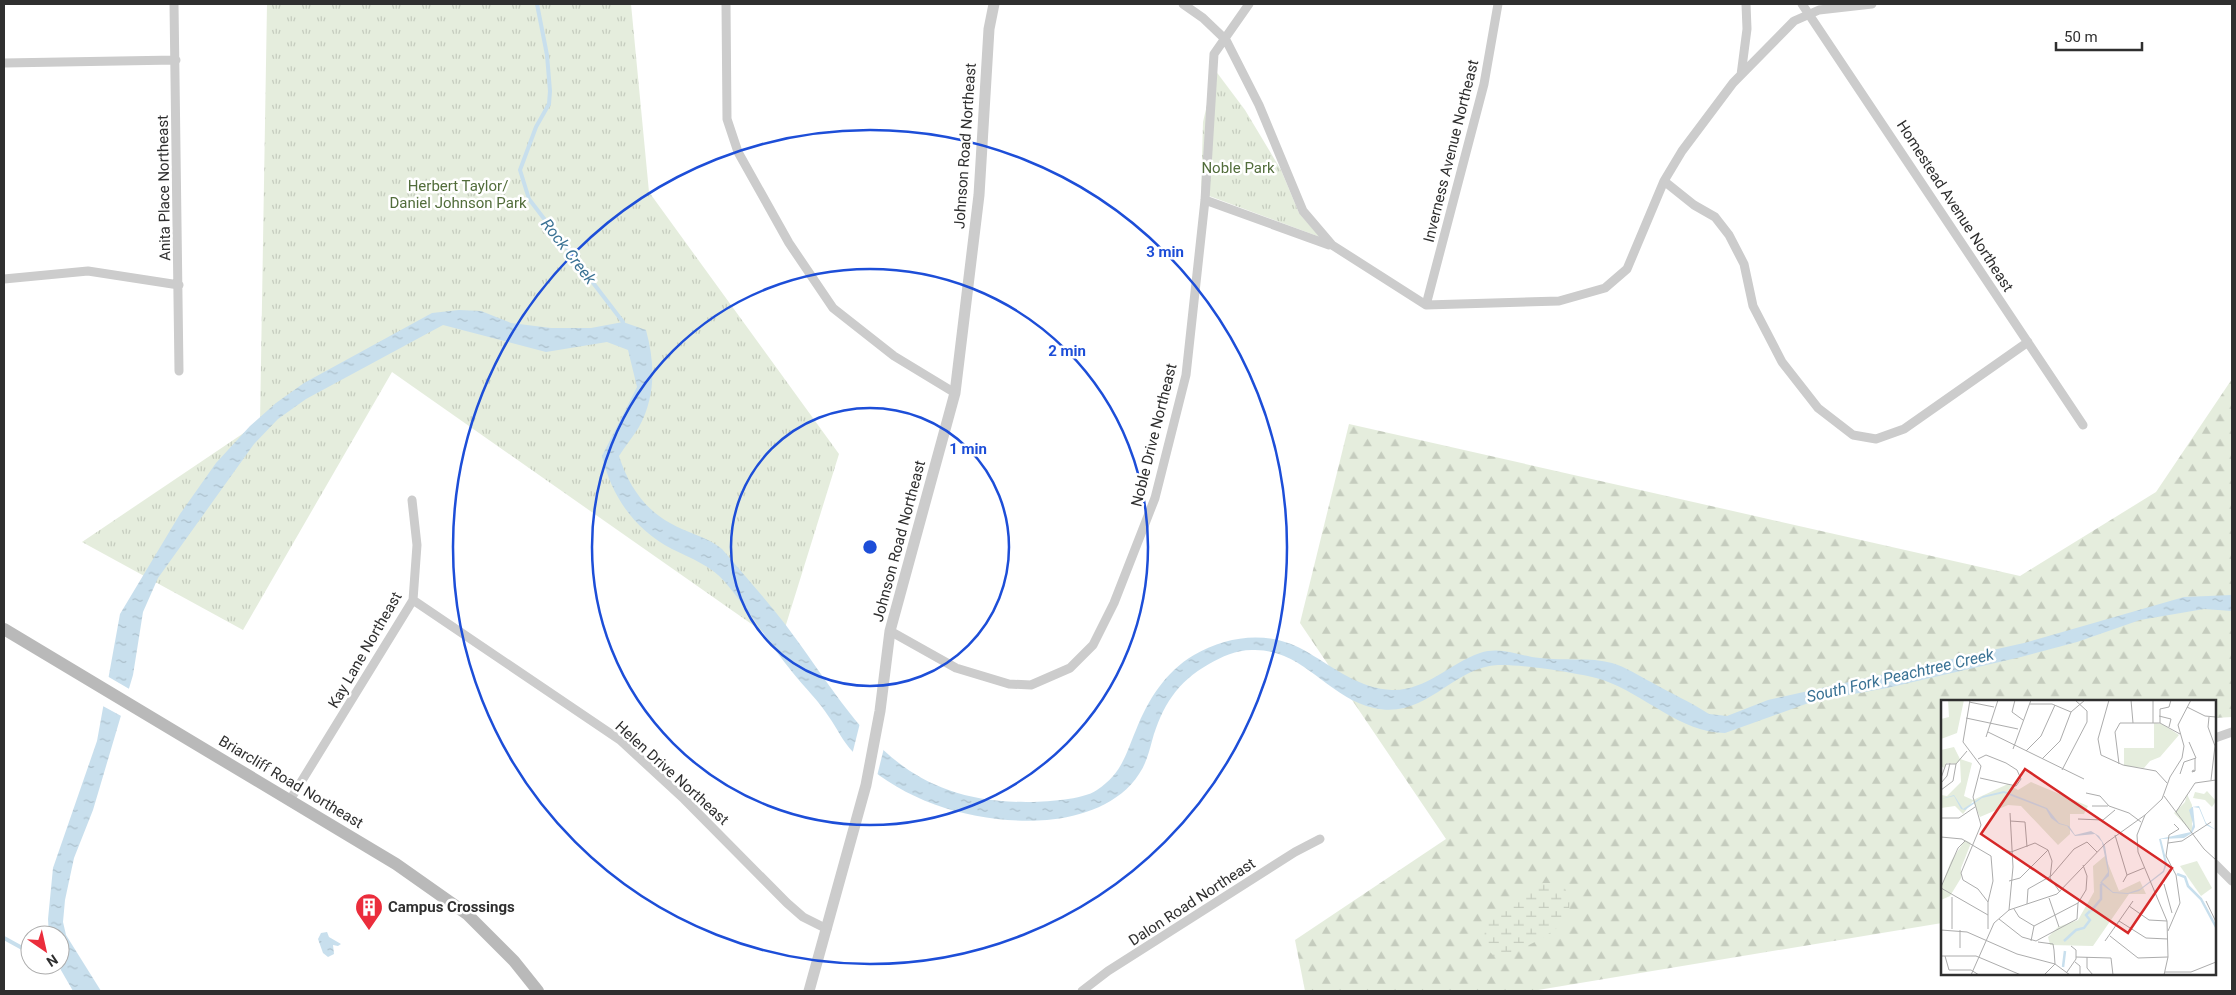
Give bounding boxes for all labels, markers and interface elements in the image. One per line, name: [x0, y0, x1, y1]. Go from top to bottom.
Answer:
scale bar: [2056, 20, 2142, 52]
text: 50 m: [2064, 28, 2098, 46]
street label: Inverness Avenue Northeast: [1420, 58, 1482, 244]
street label: Johnson Road Northeast: [950, 62, 980, 230]
street label: Anita Place Northeast: [154, 115, 174, 261]
street label: Homestead Avenue Northeast: [1893, 117, 2017, 295]
park label: Noble Park: [1201, 159, 1275, 177]
park label: Herbert Taylor/ Daniel Johnson Park: [389, 177, 527, 212]
water label: Rock Creek: [537, 215, 601, 289]
text: 3 min: [1146, 243, 1184, 261]
text: 2 min: [1048, 342, 1086, 360]
street label: Noble Drive Northeast: [1127, 361, 1181, 509]
text: 1 min: [949, 440, 987, 458]
street label: Johnson Road Northeast: [869, 458, 929, 624]
centre of rings: [861, 538, 879, 556]
street label: Kay Lane Northeast: [324, 589, 406, 711]
water label: South Fork Peachtree Creek: [1805, 644, 1997, 706]
inset map: [1941, 700, 2216, 975]
street label: Helen Drive Northeast: [612, 717, 732, 829]
street label: Briarcliff Road Northeast: [216, 732, 367, 832]
street label: Dalon Road Northeast: [1125, 854, 1259, 950]
building icon: Campus Crossings: [354, 892, 384, 931]
place label: Campus Crossings: [388, 898, 515, 916]
north arrow: [20, 925, 70, 975]
text: N: [44, 951, 61, 970]

